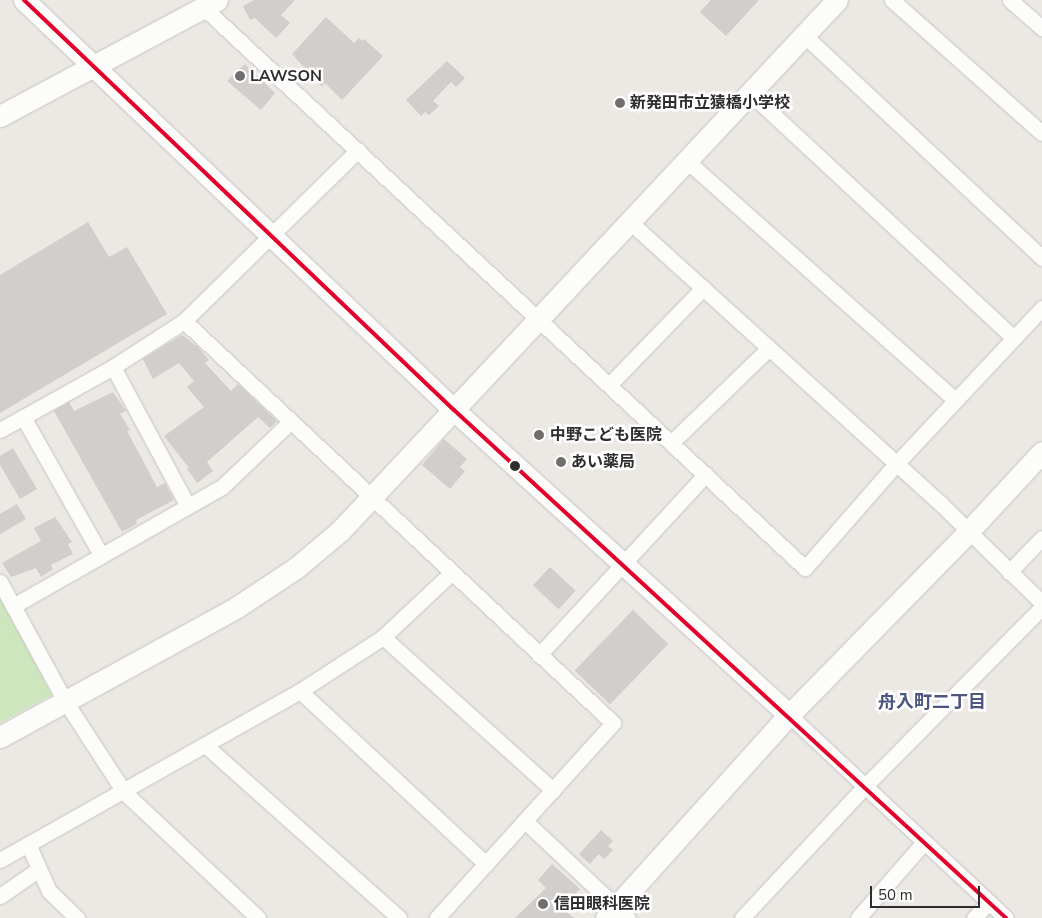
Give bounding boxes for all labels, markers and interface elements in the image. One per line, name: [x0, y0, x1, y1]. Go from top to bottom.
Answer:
place label: LAWSON: [250, 66, 322, 86]
marker: LAWSON: [234, 70, 246, 82]
place label: 新発田市立猿橋小学校: [630, 93, 790, 113]
marker: 新発田市立猿橋小学校: [614, 97, 626, 109]
place label: 中野こども医院: [550, 425, 662, 445]
marker: 中野こども医院: [532, 428, 546, 442]
place label: あい薬局: [571, 452, 635, 472]
marker: あい薬局: [555, 456, 567, 468]
unlabelled marker: [510, 461, 520, 471]
district label: 舟入町二丁目: [878, 691, 986, 713]
scale bar: [872, 876, 982, 908]
text: 50 m: [878, 885, 913, 905]
place label: 信田眼科医院: [554, 894, 650, 914]
marker: 信田眼科医院: [536, 897, 550, 911]

